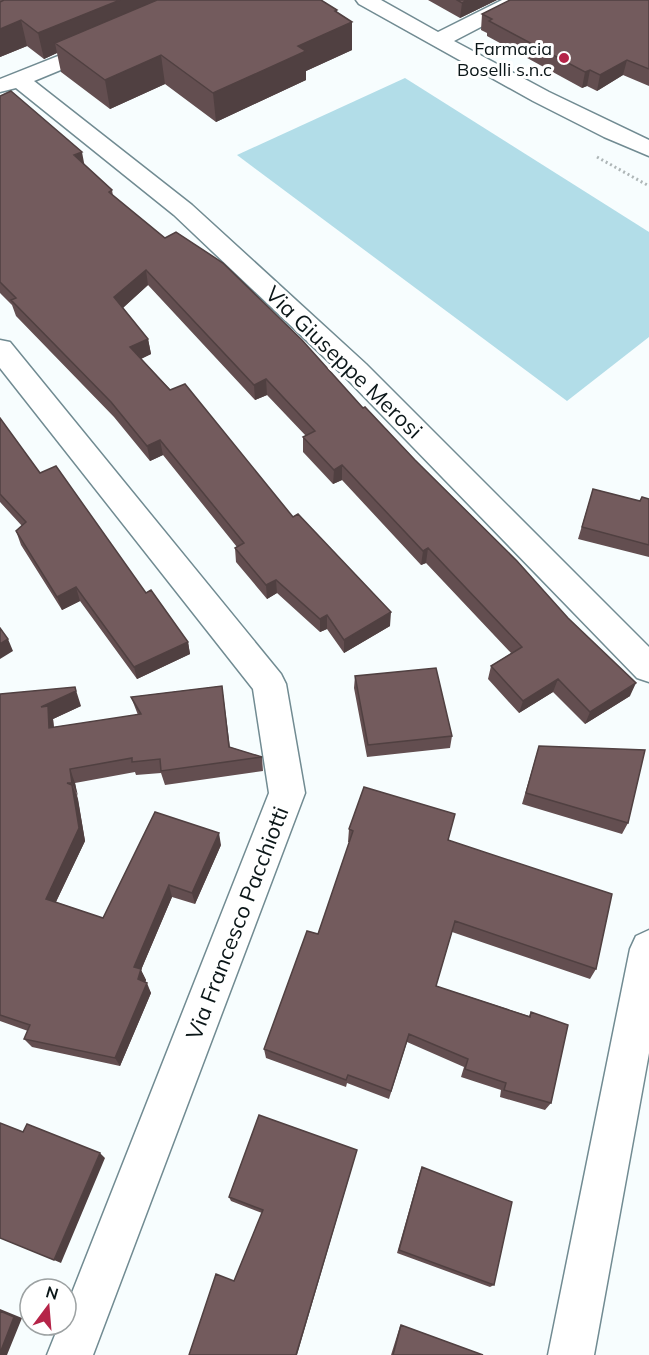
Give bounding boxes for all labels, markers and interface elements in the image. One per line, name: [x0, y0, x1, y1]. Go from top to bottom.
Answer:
place label: Farmacia Boselli s.n.c: [457, 37, 552, 81]
marker: Farmacia Boselli s.n.c: [557, 51, 571, 65]
street label: Via Giuseppe Merosi: [259, 280, 429, 444]
street label: Via Francesco Pacchiotti: [180, 802, 294, 1044]
north arrow: [18, 1277, 78, 1337]
text: N: [44, 1281, 61, 1304]

